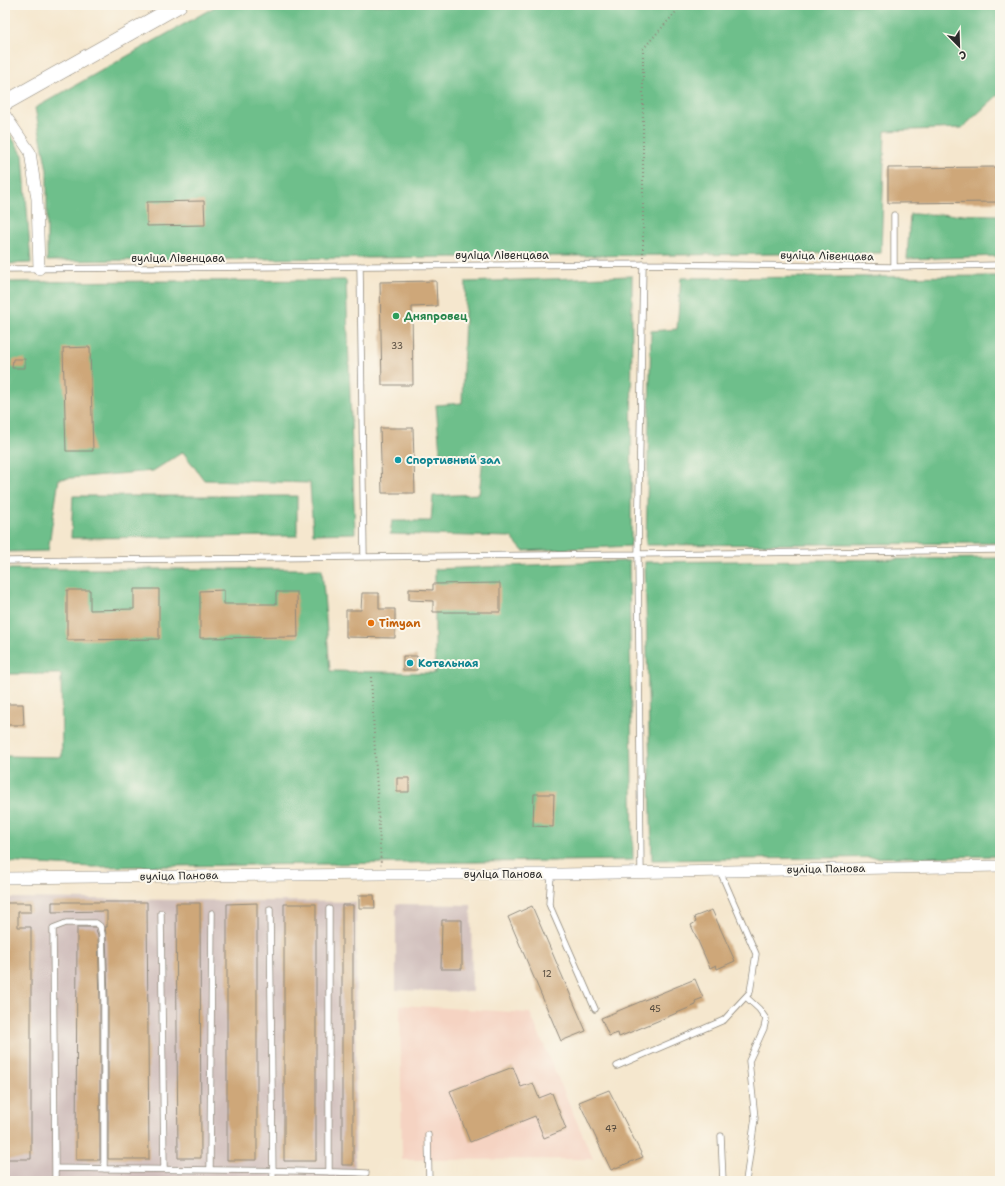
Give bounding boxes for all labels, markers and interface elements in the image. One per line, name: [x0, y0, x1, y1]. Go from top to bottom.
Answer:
north arrow: [939, 26, 979, 66]
text: С: [956, 47, 969, 63]
street label: вуліца Лівенцава: [455, 248, 549, 263]
street label: вуліца Лівенцава: [780, 248, 874, 264]
street label: вуліца Лівенцава: [131, 251, 225, 266]
place label: Дняпровец: [404, 309, 468, 324]
marker: Дняпровец: [391, 311, 401, 321]
house number: 33: [391, 340, 403, 352]
place label: Спортивный зал: [406, 453, 501, 468]
marker: Спортивный зал: [393, 455, 403, 465]
place label: Timyan: [379, 616, 421, 631]
marker: Timyan: [366, 618, 376, 628]
place label: Котельная: [418, 656, 479, 671]
marker: Котельная: [405, 658, 415, 668]
street label: вуліца Панова: [787, 861, 866, 877]
street label: вуліца Панова: [464, 867, 542, 882]
street label: вуліца Панова: [140, 868, 219, 884]
house number: 12: [542, 968, 552, 980]
house number: 45: [649, 1003, 661, 1015]
house number: 47: [605, 1123, 617, 1135]

